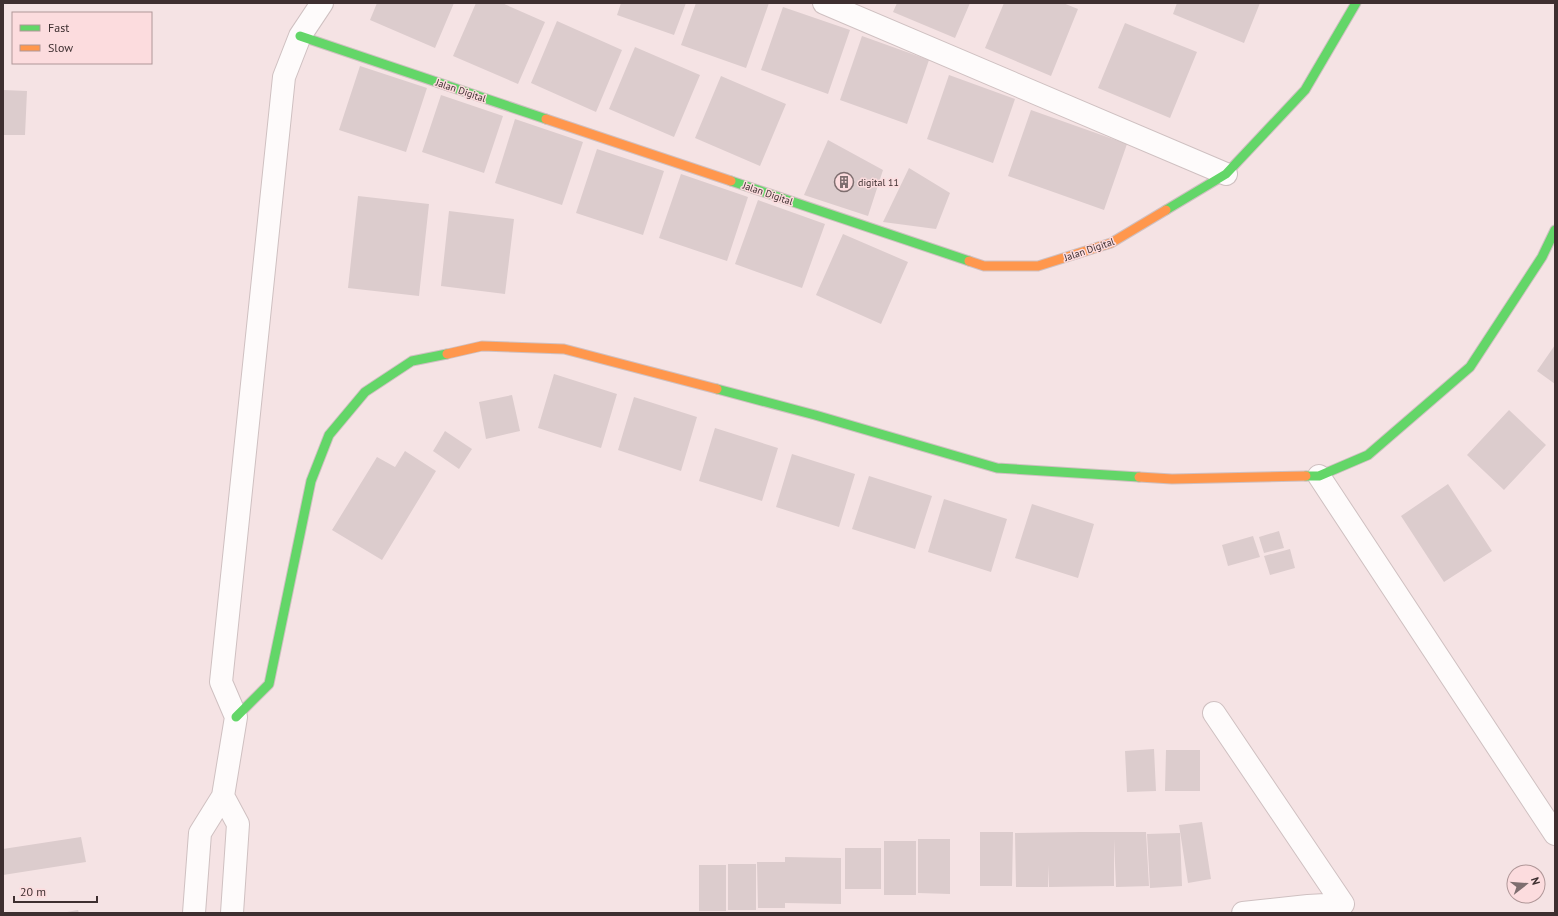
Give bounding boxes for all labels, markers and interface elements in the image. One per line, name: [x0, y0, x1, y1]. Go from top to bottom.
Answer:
legend: [12, 12, 152, 64]
text: Fast: [48, 20, 69, 35]
text: Slow: [48, 40, 73, 55]
street label: Jalan Digital: [433, 75, 488, 105]
building icon: digital 11: [833, 171, 855, 193]
place label: digital 11: [858, 176, 899, 189]
street label: Jalan Digital: [740, 178, 795, 208]
street label: Jalan Digital: [1061, 235, 1116, 264]
north arrow: [1506, 864, 1546, 904]
text: N: [1528, 876, 1543, 887]
scale bar: [14, 878, 97, 904]
text: 20 m: [20, 884, 46, 899]

